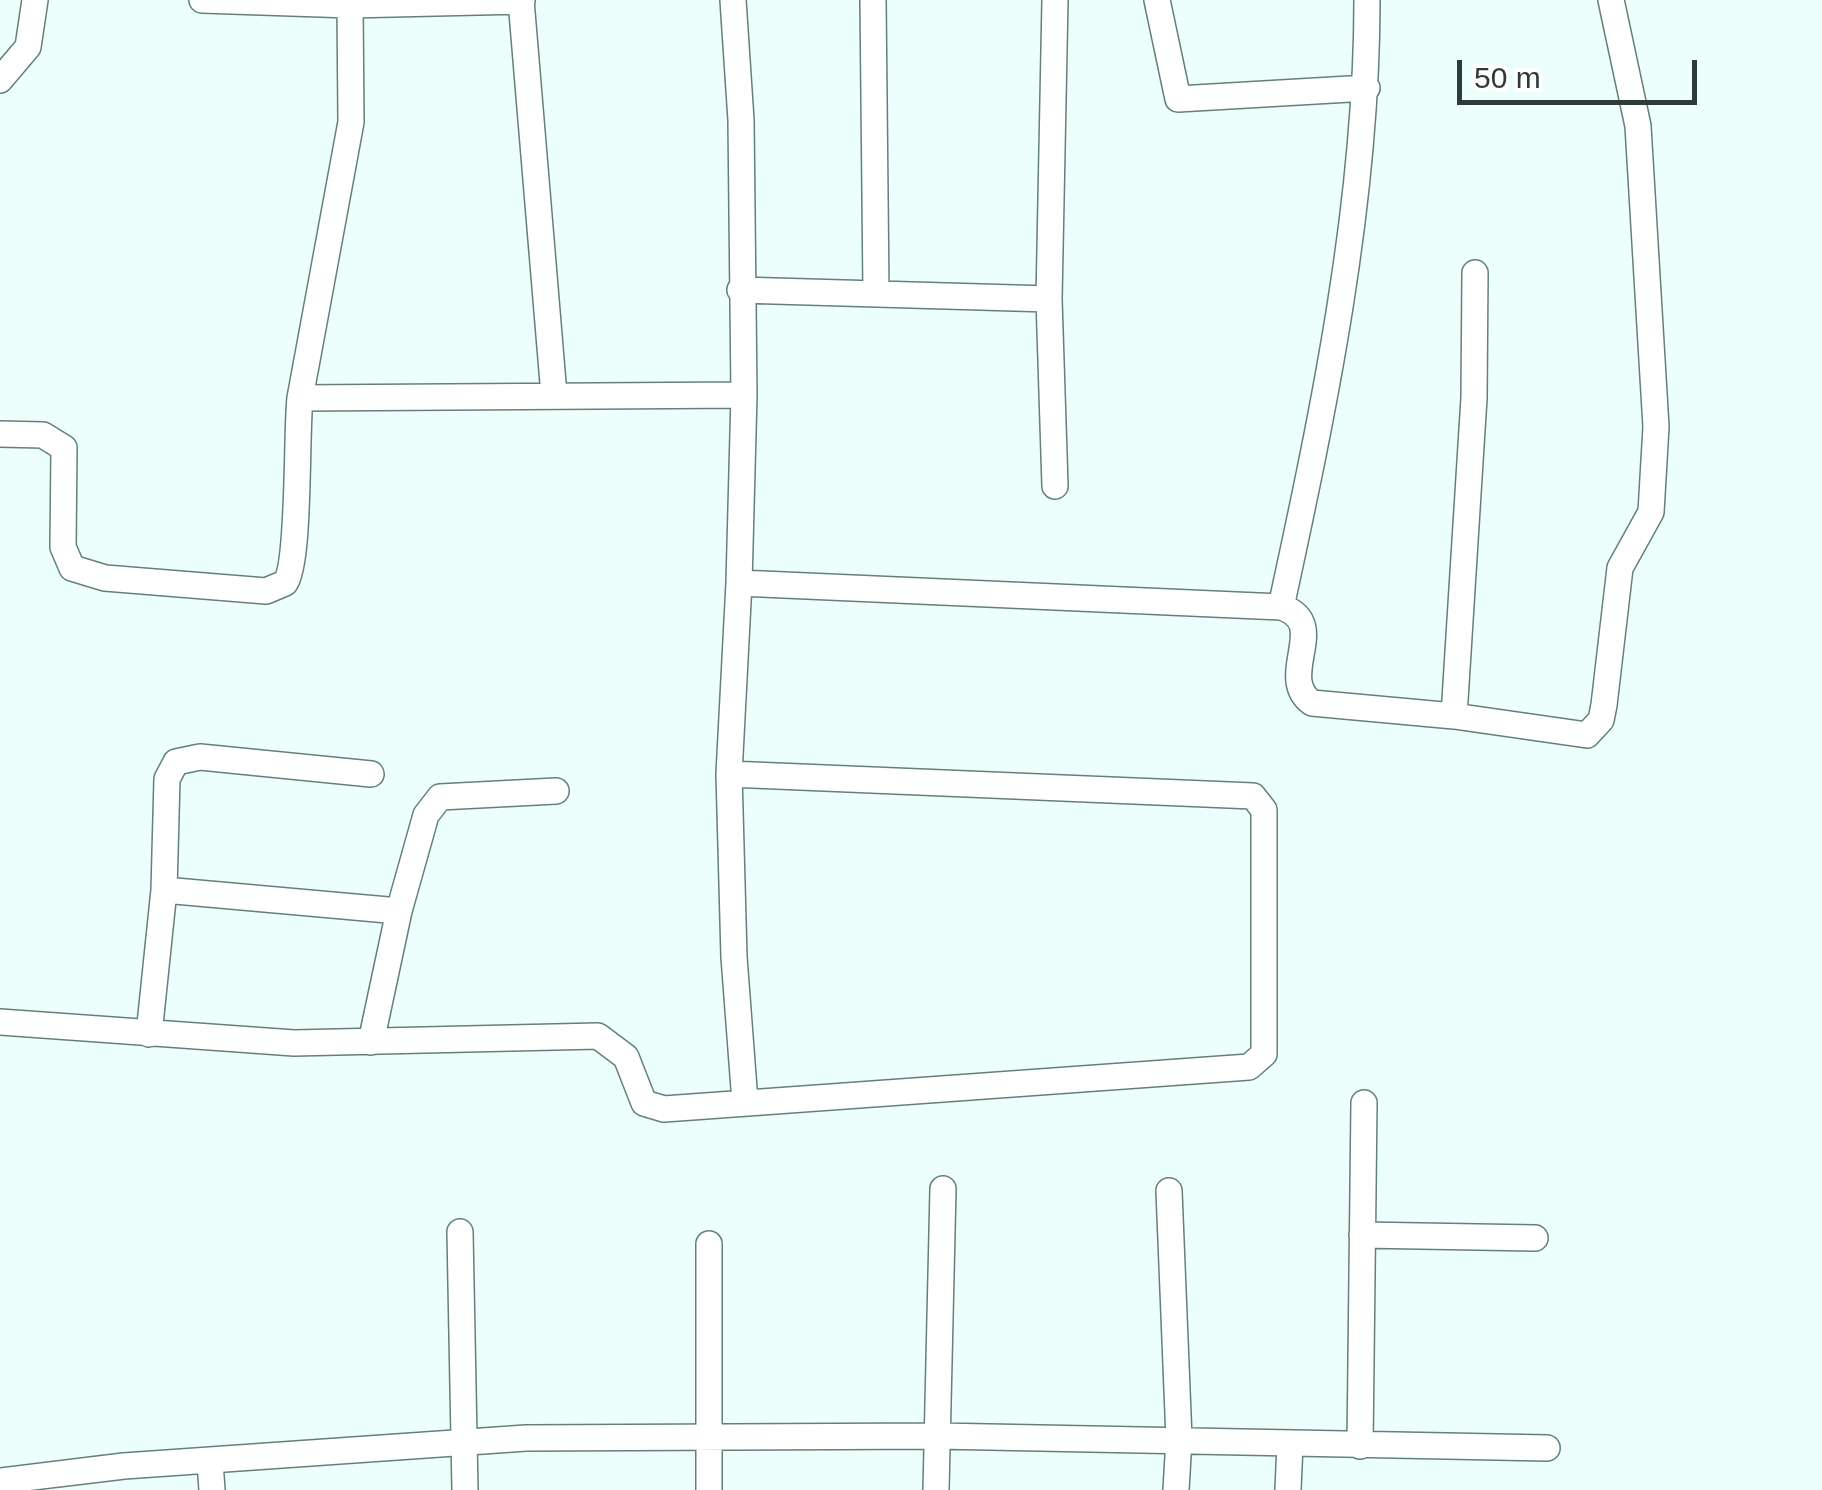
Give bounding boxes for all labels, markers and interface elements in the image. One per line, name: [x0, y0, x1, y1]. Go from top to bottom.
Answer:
scale bar: [1462, 40, 1702, 102]
text: 50 m: [1474, 61, 1541, 94]

